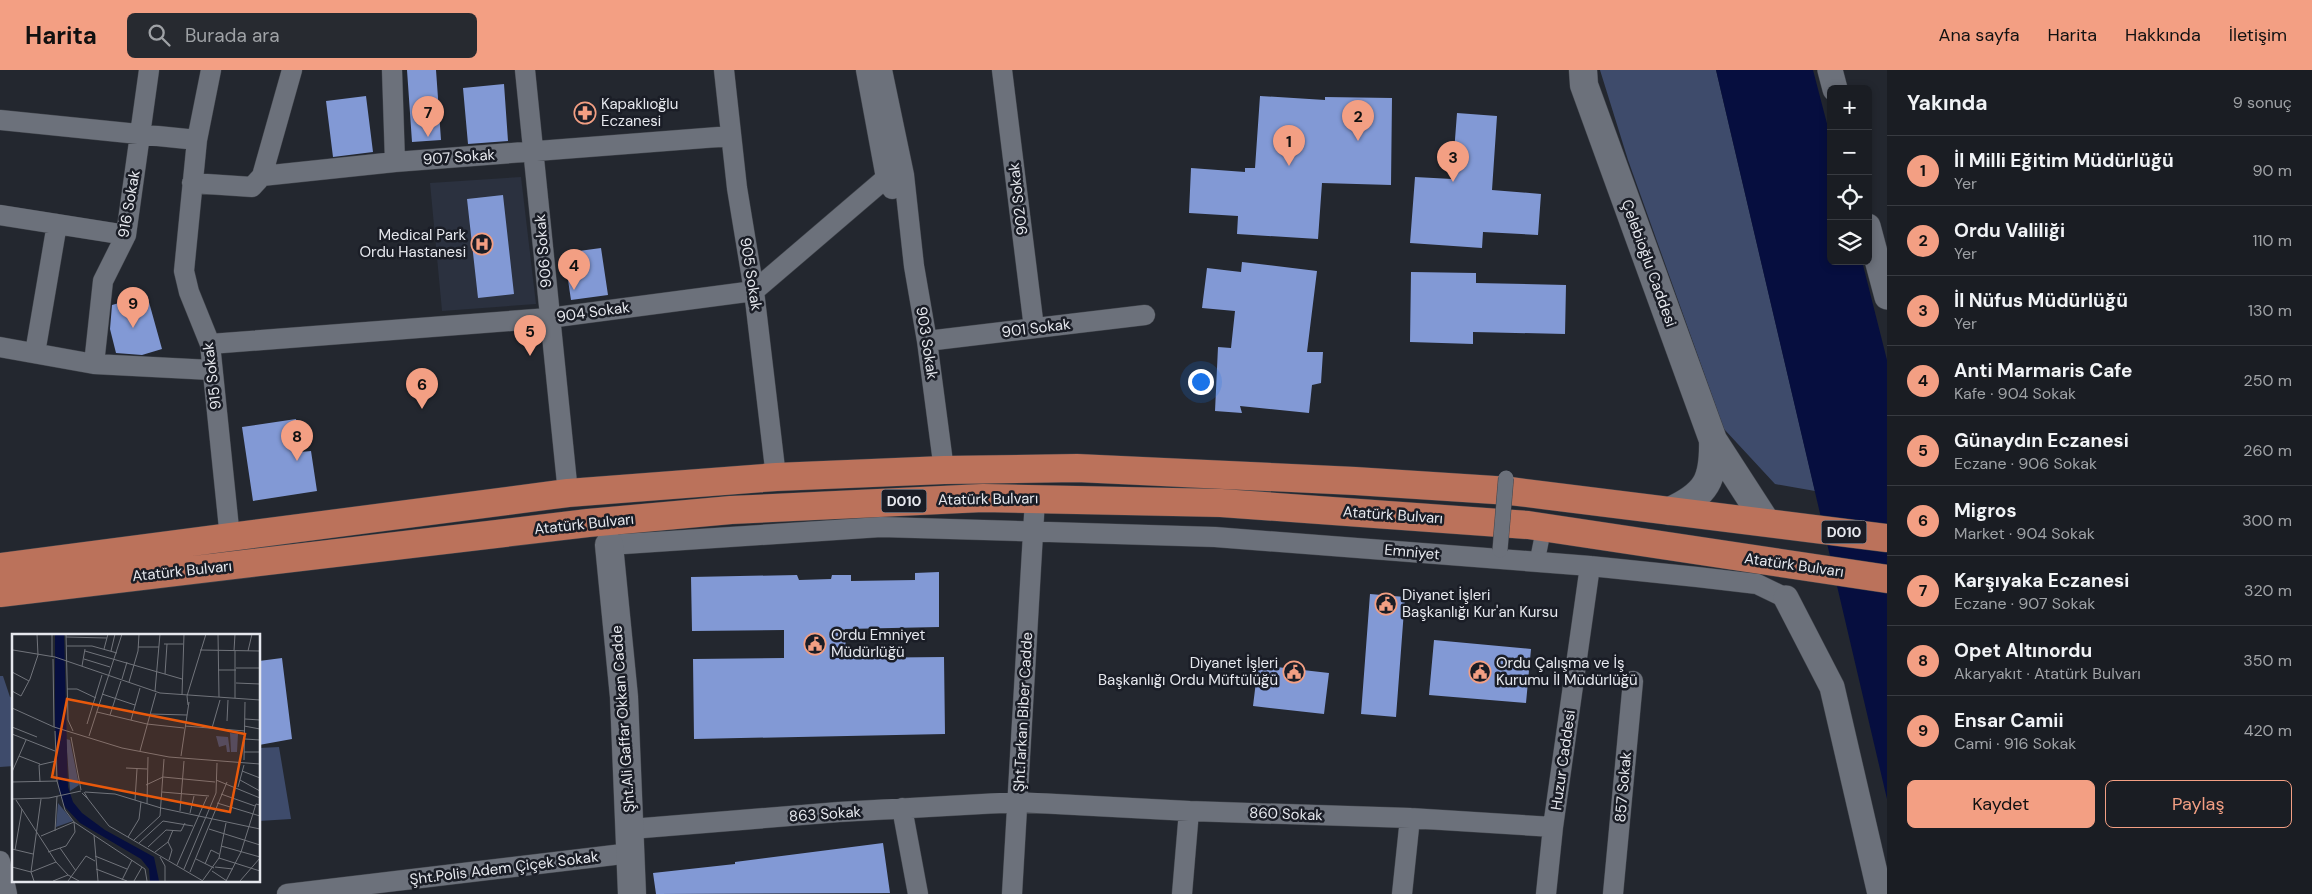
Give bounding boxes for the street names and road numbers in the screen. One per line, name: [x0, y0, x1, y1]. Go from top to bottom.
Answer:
street label: 907 Sokak: [422, 144, 496, 169]
street label: 902 Sokak: [1004, 161, 1032, 236]
street label: 916 Sokak: [113, 168, 145, 239]
street label: Çelebioğlu Caddesi: [1617, 197, 1681, 329]
street label: 906 Sokak: [530, 213, 556, 289]
street label: 905 Sokak: [735, 236, 767, 312]
street label: 904 Sokak: [555, 297, 631, 327]
street label: 903 Sokak: [911, 305, 943, 381]
street label: 901 Sokak: [1000, 314, 1072, 342]
street label: 915 Sokak: [198, 341, 226, 411]
street label: Atatürk Bulvarı: [938, 488, 1038, 510]
road number: D010: [882, 490, 926, 512]
street label: Atatürk Bulvarı: [1342, 502, 1444, 528]
street label: Atatürk Bulvarı: [533, 509, 635, 539]
road number: D010: [1822, 521, 1866, 544]
street label: Emniyet: [1383, 540, 1441, 564]
street label: Atatürk Bulvarı: [1743, 548, 1845, 582]
street label: Atatürk Bulvarı: [131, 556, 233, 586]
street label: Şht.Ali Gaffar Okkan Cadde: [606, 625, 640, 813]
street label: Şht.Tarkan Biber Cadde: [1009, 631, 1037, 793]
street label: Huzur Caddesi: [1546, 709, 1580, 811]
street label: 857 Sokak: [1610, 750, 1636, 823]
street label: 863 Sokak: [788, 801, 862, 826]
street label: 860 Sokak: [1249, 803, 1324, 825]
street label: Şht.Polis Adem Çiçek Sokak: [409, 846, 600, 890]

